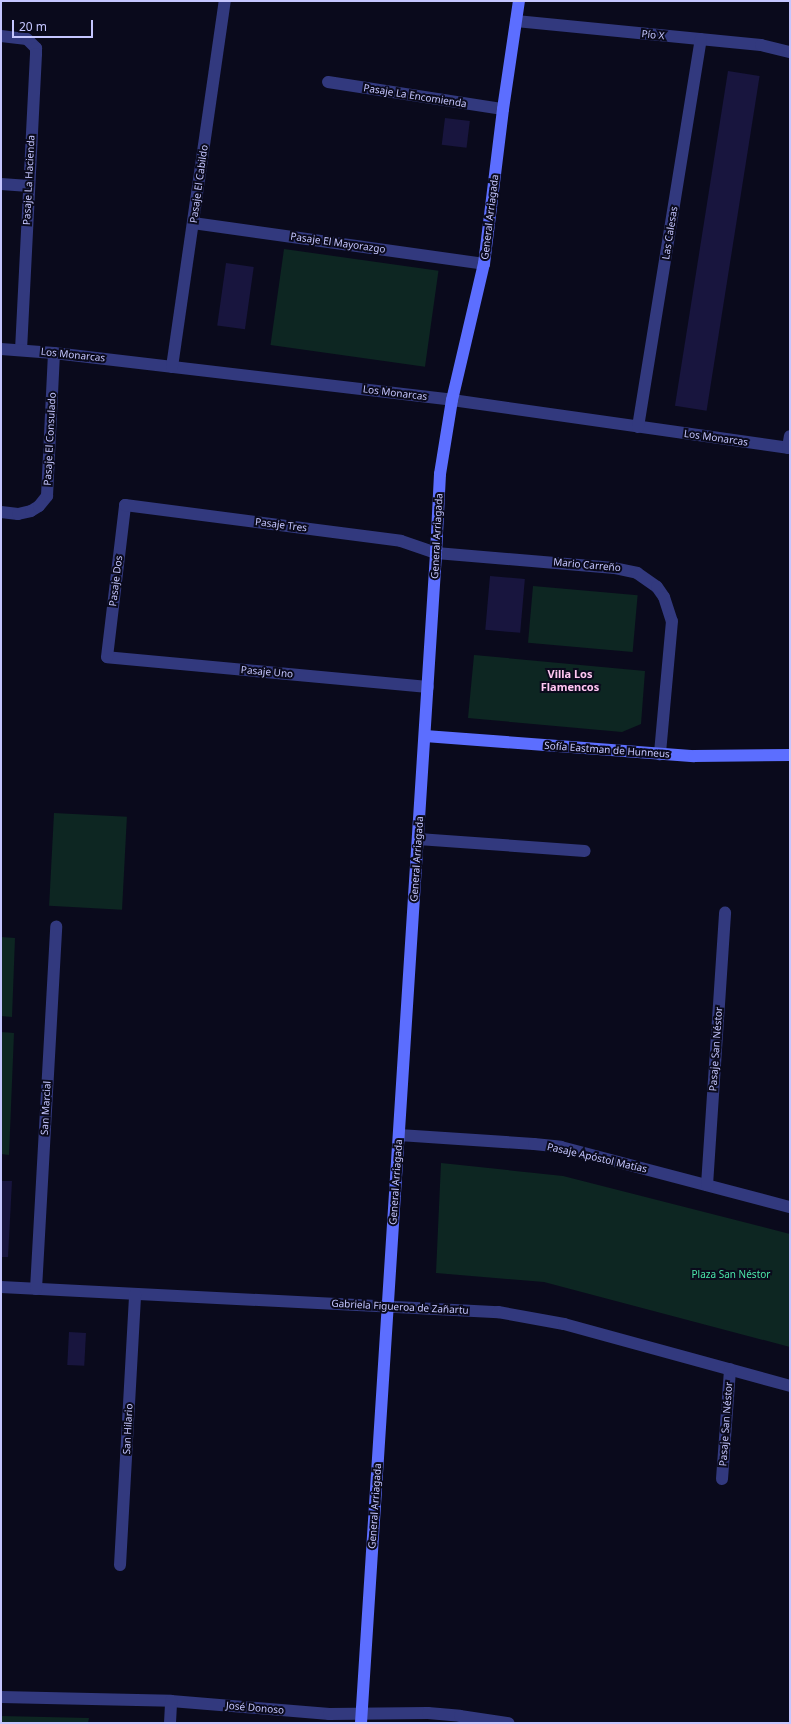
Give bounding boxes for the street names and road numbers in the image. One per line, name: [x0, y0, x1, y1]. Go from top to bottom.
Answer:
street label: Pío X: [641, 28, 665, 42]
street label: Pasaje La Encomienda: [362, 82, 468, 110]
street label: Pasaje La Hacienda: [21, 135, 37, 225]
street label: Pasaje El Cabildo: [188, 144, 210, 224]
street label: General Arriagada: [479, 174, 501, 260]
street label: Las Calesas: [660, 206, 680, 260]
street label: Pasaje El Mayorazgo: [290, 230, 386, 256]
street label: Los Monarcas: [40, 346, 106, 364]
street label: Los Monarcas: [362, 383, 428, 403]
street label: Pasaje El Consulado: [42, 392, 58, 486]
street label: Los Monarcas: [683, 428, 749, 448]
street label: General Arriagada: [429, 493, 445, 579]
street label: Pasaje Tres: [254, 516, 308, 534]
street label: Pasaje Dos: [107, 555, 125, 607]
street label: Mario Carreño: [553, 556, 621, 574]
street label: Pasaje Uno: [240, 664, 294, 680]
street label: Sofía Eastman de Hunneus: [544, 740, 670, 760]
street label: General Arriagada: [408, 816, 426, 902]
street label: Pasaje San Néstor: [707, 1006, 725, 1092]
street label: San Marcial: [39, 1081, 53, 1135]
street label: General Arriagada: [387, 1139, 405, 1225]
street label: Pasaje Apóstol Matías: [546, 1141, 648, 1175]
street label: Gabriela Figueroa de Zañartu: [331, 1297, 469, 1317]
street label: Pasaje San Néstor: [717, 1381, 735, 1467]
street label: San Hilario: [121, 1403, 135, 1455]
street label: General Arriagada: [366, 1463, 384, 1549]
street label: José Donoso: [225, 1699, 285, 1717]

